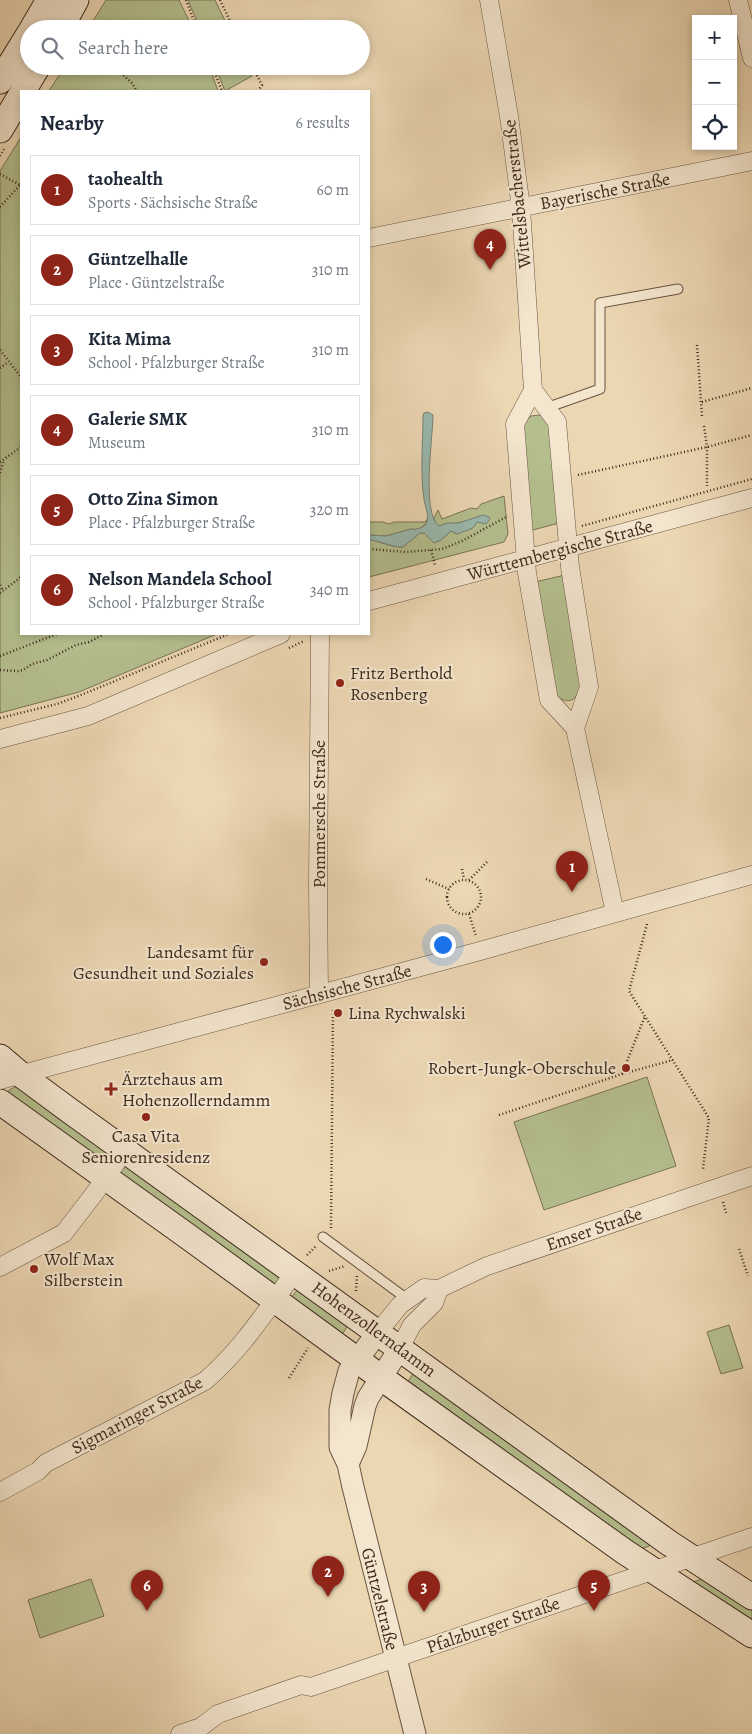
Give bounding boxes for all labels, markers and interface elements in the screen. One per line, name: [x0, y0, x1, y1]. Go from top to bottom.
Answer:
map controls: [692, 15, 737, 150]
button: +: [692, 15, 737, 60]
search box: [20, 20, 370, 75]
icon: search: [38, 34, 66, 62]
text: Search here: [78, 35, 168, 61]
button: −: [692, 60, 737, 105]
button: locate: [692, 105, 737, 150]
text: Nearby: [40, 109, 103, 137]
text: 6 results: [296, 112, 350, 134]
street label: Wittelsbacherstraße: [497, 118, 537, 271]
text: taohealth: [88, 166, 163, 192]
street label: Bayerische Straße: [538, 167, 672, 215]
text: 1: [54, 179, 60, 201]
text: 60 m: [317, 179, 349, 201]
text: Sports · Sächsische Straße: [88, 192, 258, 214]
pin: 4: [474, 229, 506, 270]
text: Güntzelhalle: [88, 246, 188, 272]
text: 2: [53, 259, 61, 281]
text: 310 m: [312, 259, 349, 281]
text: Place · Güntzelstraße: [88, 272, 225, 294]
text: Kita Mima: [88, 326, 171, 352]
text: 3: [54, 339, 60, 361]
text: 310 m: [312, 339, 349, 361]
text: School · Pfalzburger Straße: [88, 352, 265, 374]
text: Galerie SMK: [88, 406, 187, 432]
text: 4: [53, 419, 61, 441]
text: 310 m: [312, 419, 349, 441]
text: Museum: [88, 432, 145, 454]
text: Otto Zina Simon: [88, 486, 218, 512]
text: 5: [54, 499, 60, 521]
text: 320 m: [310, 499, 349, 521]
text: Place · Pfalzburger Straße: [88, 512, 255, 534]
street label: Württembergische Straße: [464, 514, 655, 587]
text: Nelson Mandela School: [88, 566, 272, 592]
text: 6: [53, 579, 61, 601]
text: 340 m: [310, 579, 349, 601]
text: School · Pfalzburger Straße: [88, 592, 265, 614]
place label: Fritz Berthold Rosenberg: [350, 661, 453, 706]
marker: Fritz Berthold Rosenberg: [334, 677, 346, 689]
street label: Pommersche Straße: [307, 740, 331, 888]
pin: 1: [556, 851, 588, 892]
your location: [430, 932, 456, 958]
place label: Landesamt für Gesundheit und Soziales: [73, 940, 254, 985]
marker: Landesamt für Gesundheit und Soziales: [258, 956, 270, 968]
street label: Sächsische Straße: [280, 958, 414, 1016]
place label: Lina Rychwalski: [348, 1001, 466, 1025]
marker: Lina Rychwalski: [332, 1007, 344, 1019]
place label: Robert-Jungk-Oberschule: [428, 1056, 616, 1080]
marker: Robert-Jungk-Oberschule: [620, 1062, 632, 1074]
place label: Ärztehaus am Hohenzollerndamm: [121, 1067, 271, 1112]
marker: Ärztehaus am Hohenzollerndamm: [104, 1082, 118, 1096]
marker: Casa Vita Seniorenresidenz: [140, 1111, 152, 1123]
place label: Casa Vita Seniorenresidenz: [82, 1124, 210, 1169]
street label: Emser Straße: [543, 1201, 645, 1257]
place label: Wolf Max Silberstein: [43, 1247, 123, 1292]
marker: Wolf Max Silberstein: [28, 1263, 40, 1275]
street label: Hohenzollerndamm: [307, 1276, 441, 1382]
street label: Sigmaringer Straße: [67, 1370, 207, 1460]
street label: Güntzelstraße: [356, 1545, 404, 1653]
pin: 2: [312, 1556, 344, 1597]
pin: 6: [131, 1570, 163, 1611]
pin: 5: [578, 1570, 610, 1611]
pin: 3: [408, 1571, 440, 1612]
street label: Pfalzburger Straße: [423, 1591, 563, 1659]

